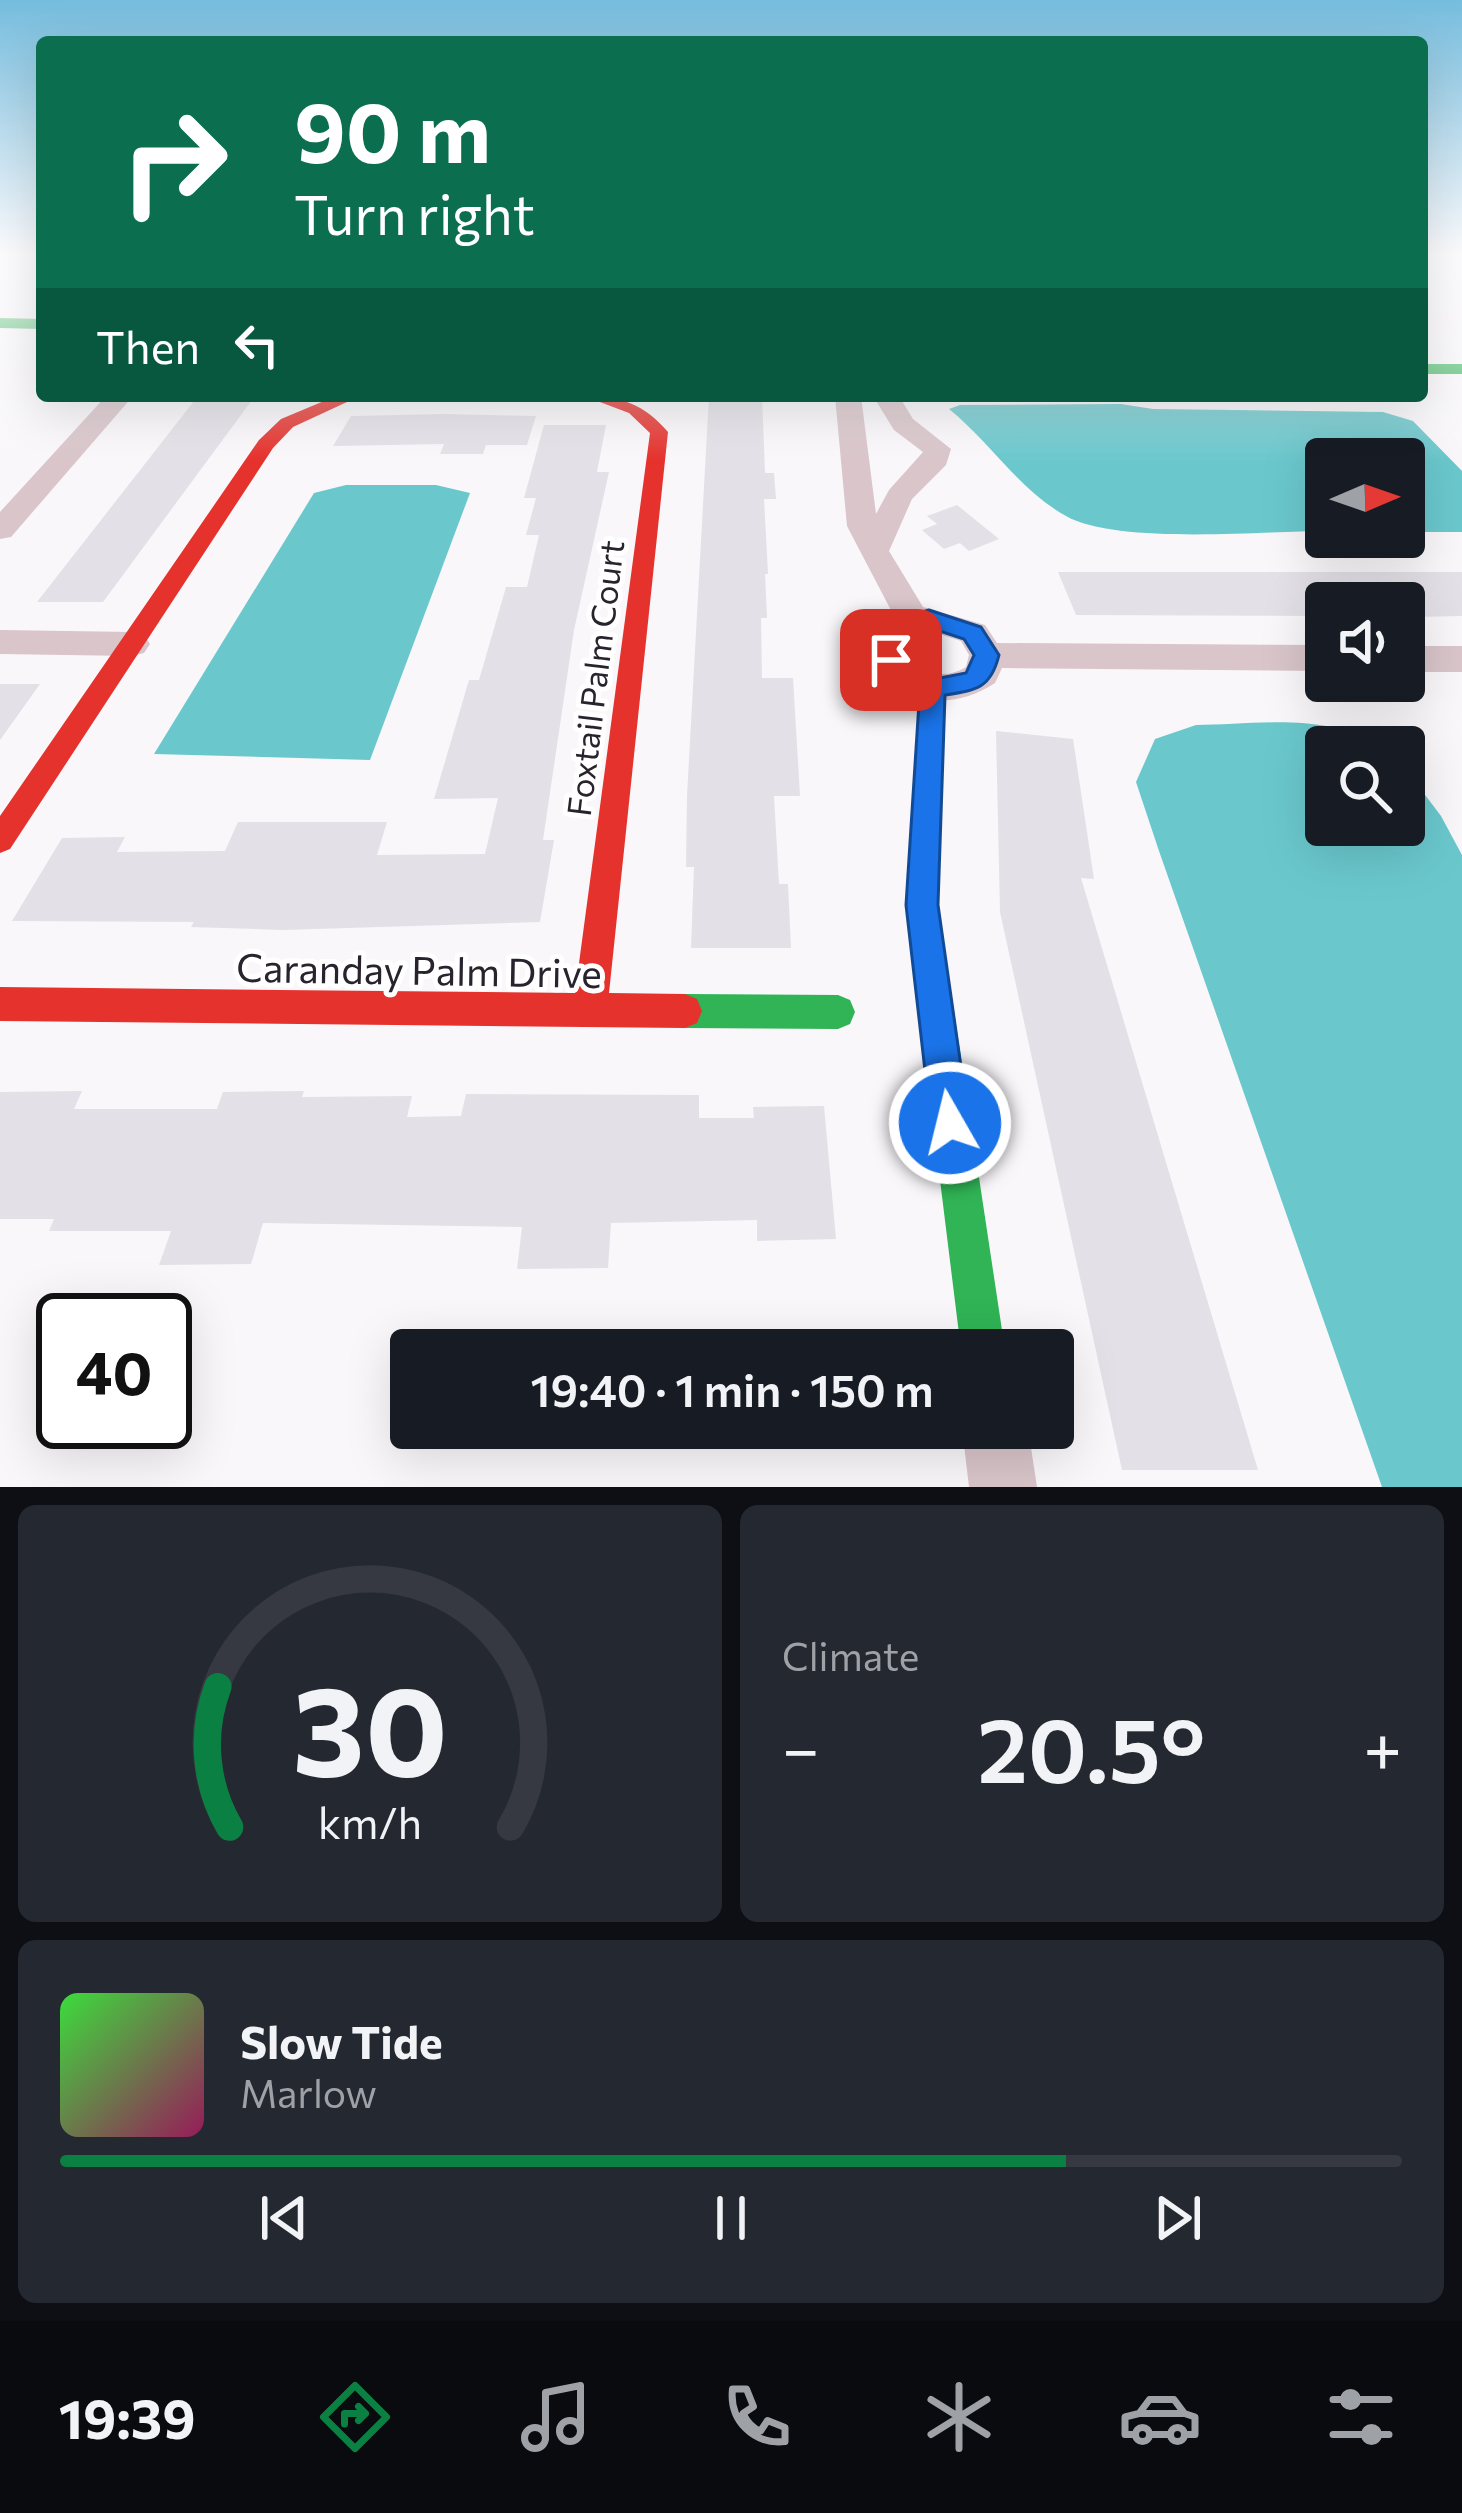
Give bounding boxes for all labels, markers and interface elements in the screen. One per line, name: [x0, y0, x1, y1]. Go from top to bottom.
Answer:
text: 90 m: [294, 78, 491, 180]
icon: right: [96, 84, 252, 240]
text: Turn right: [294, 180, 535, 246]
icon: left: [224, 312, 290, 378]
text: Then: [96, 318, 200, 373]
north arrow: [1305, 438, 1425, 558]
map controls: [1305, 438, 1425, 846]
street label: Foxtail Palm Court: [557, 538, 631, 818]
button: sound: [1305, 582, 1425, 702]
pin: [840, 609, 942, 711]
icon: arrive: [858, 627, 924, 693]
button: search: [1305, 726, 1425, 846]
street label: Caranday Palm Drive: [236, 942, 602, 996]
position arrow: [887, 1060, 1013, 1186]
speed limit sign: 40: [36, 1293, 192, 1449]
text: 19:40 · 1 min · 150 m: [530, 1361, 934, 1416]
text: Climate: [782, 1631, 919, 1679]
text: 30: [292, 1649, 448, 1802]
text: 20.5°: [977, 1691, 1205, 1802]
text: −: [782, 1706, 820, 1787]
text: +: [1363, 1706, 1402, 1787]
text: km/h: [318, 1794, 422, 1847]
text: Slow Tide: [240, 2013, 443, 2068]
text: Marlow: [240, 2068, 377, 2116]
icon: previous: [251, 2185, 317, 2251]
icon: pause: [698, 2185, 764, 2251]
icon: next: [1145, 2185, 1211, 2251]
icon: directions: [313, 2375, 397, 2459]
icon: music: [514, 2375, 598, 2459]
icon: phone: [715, 2375, 799, 2459]
icon: climate: [917, 2375, 1001, 2459]
icon: car: [1118, 2375, 1202, 2459]
icon: filters: [1319, 2375, 1403, 2459]
text: 19:39: [59, 2384, 195, 2450]

